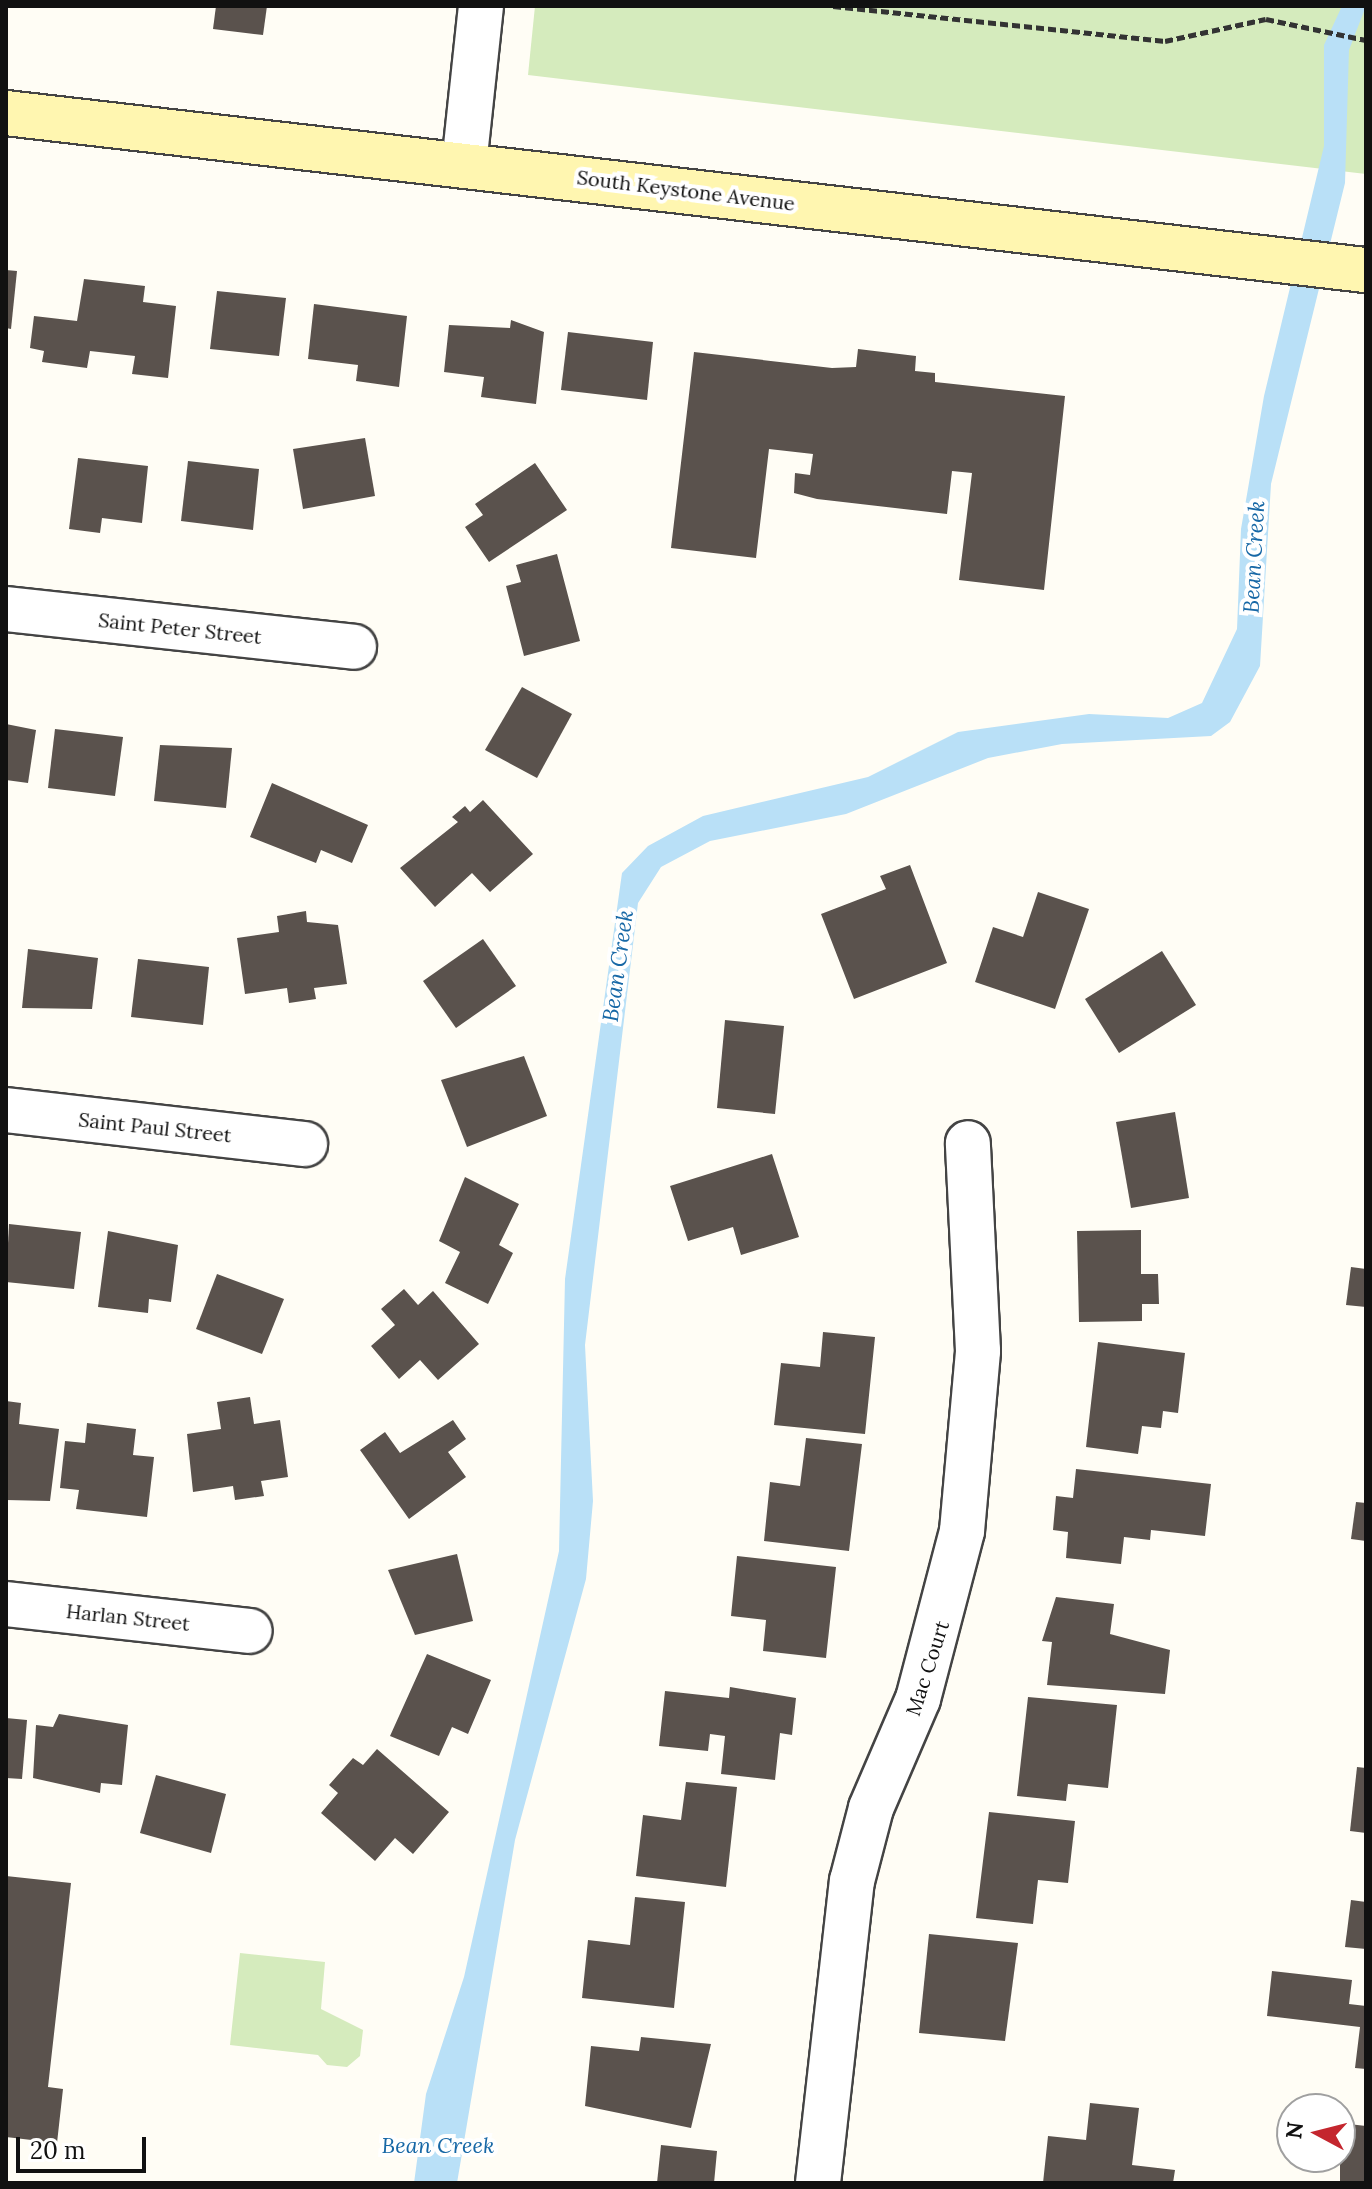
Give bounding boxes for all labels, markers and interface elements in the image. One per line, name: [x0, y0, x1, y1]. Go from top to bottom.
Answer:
street label: South Keystone Avenue: [576, 165, 796, 215]
water label: Bean Creek: [1238, 500, 1270, 614]
street label: Saint Peter Street: [97, 607, 263, 649]
water label: Bean Creek: [597, 908, 639, 1024]
street label: Saint Paul Street: [77, 1107, 233, 1147]
street label: Harlan Street: [65, 1599, 191, 1635]
street label: Mac Court: [900, 1617, 954, 1719]
north arrow: [1276, 2093, 1356, 2173]
text: N: [1279, 2120, 1309, 2140]
scale bar: [20, 2121, 150, 2171]
water label: Bean Creek: [382, 2133, 494, 2159]
text: 20 m: [30, 2135, 86, 2166]

